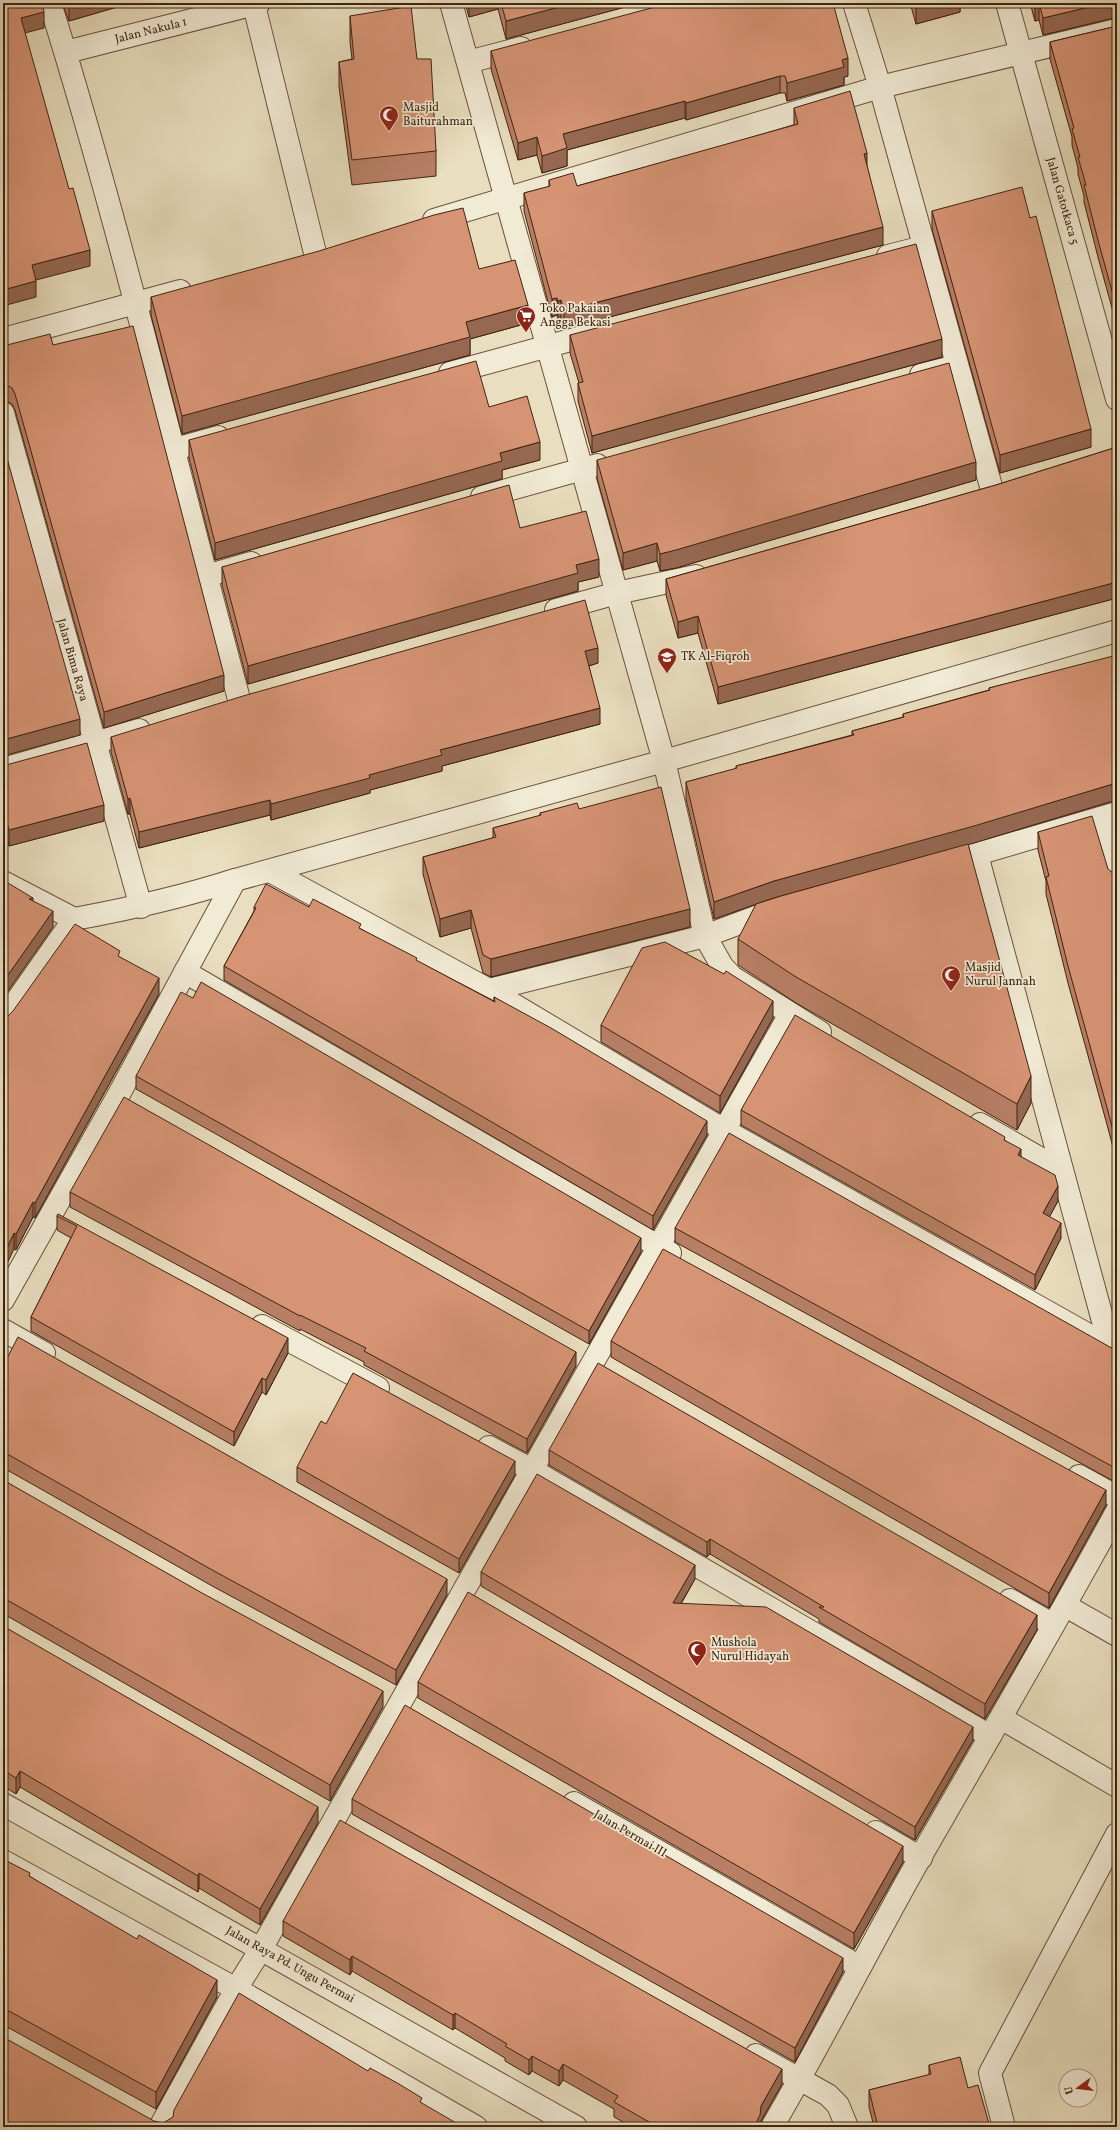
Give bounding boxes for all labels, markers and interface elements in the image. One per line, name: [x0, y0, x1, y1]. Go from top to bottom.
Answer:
street label: Jalan Nakula 1: [113, 14, 189, 48]
place label: Masjid Baiturahman: [403, 100, 473, 130]
mosque icon: Masjid Baiturahman: [378, 104, 400, 132]
street label: Jalan Gatotkaca 5: [1042, 155, 1082, 247]
place label: Toko Pakaian Angga Bekasi: [540, 301, 611, 331]
supermarket icon: Toko Pakaian Angga Bekasi: [515, 305, 537, 333]
street label: Jalan Bima Raya: [53, 617, 91, 703]
school or university icon: TK Al-Fiqroh: [656, 646, 678, 674]
place label: TK Al-Fiqroh: [681, 649, 750, 665]
place label: Masjid Nurul Jannah: [965, 960, 1036, 990]
mosque icon: Masjid Nurul Jannah: [940, 964, 962, 992]
place label: Mushola Nurul Hidayah: [711, 1635, 789, 1665]
mosque icon: Mushola Nurul Hidayah: [686, 1639, 708, 1667]
street label: Jalan Permai III: [591, 1807, 669, 1861]
street label: Jalan Raya Pd. Ungu Permai: [223, 1923, 357, 2007]
north arrow: [1058, 2068, 1098, 2108]
text: U: [1061, 2084, 1078, 2096]

